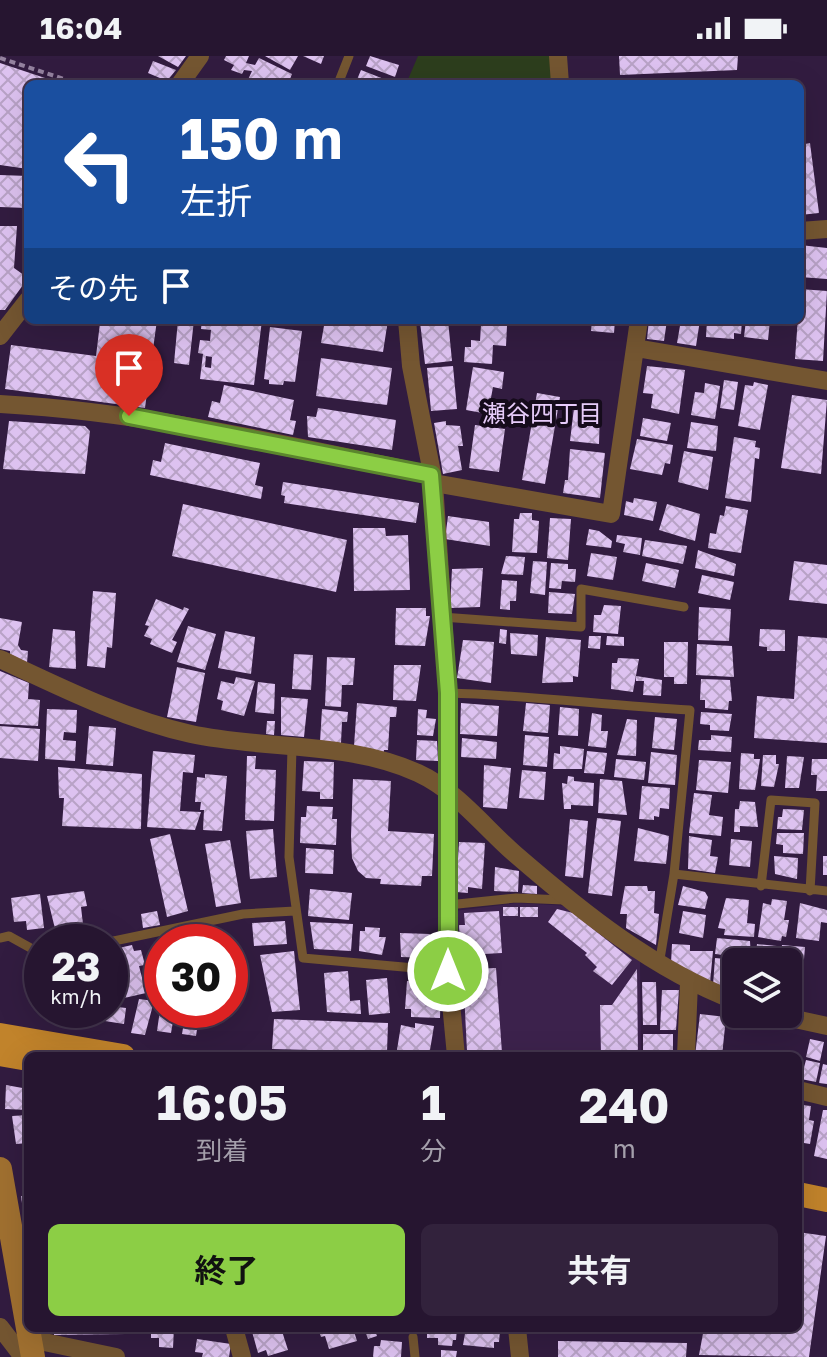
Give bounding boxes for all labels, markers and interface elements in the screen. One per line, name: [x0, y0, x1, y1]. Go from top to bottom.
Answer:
text: 16:04: [40, 10, 122, 46]
text: 150 m: [180, 104, 342, 171]
icon: left: [48, 112, 152, 216]
text: 左折: [180, 179, 252, 222]
icon: arrive: [154, 264, 198, 308]
text: その先: [48, 270, 138, 306]
pin: [95, 334, 163, 416]
icon: arrive: [107, 346, 151, 390]
district label: 瀬谷四丁目: [482, 398, 602, 427]
speed limit sign: 30: [144, 924, 248, 1028]
position arrow: [406, 929, 490, 1013]
text: 23: [52, 942, 100, 990]
map controls: [722, 948, 802, 1028]
button: layers: [722, 948, 802, 1028]
text: km/h: [51, 984, 101, 1008]
text: 16:05: [157, 1073, 288, 1131]
text: 1: [421, 1073, 446, 1131]
text: 240: [579, 1076, 669, 1134]
text: m: [613, 1133, 636, 1164]
text: 到着: [196, 1135, 248, 1166]
text: 分: [420, 1135, 446, 1166]
button: 終了: [48, 1224, 405, 1316]
button: 共有: [421, 1224, 778, 1316]

